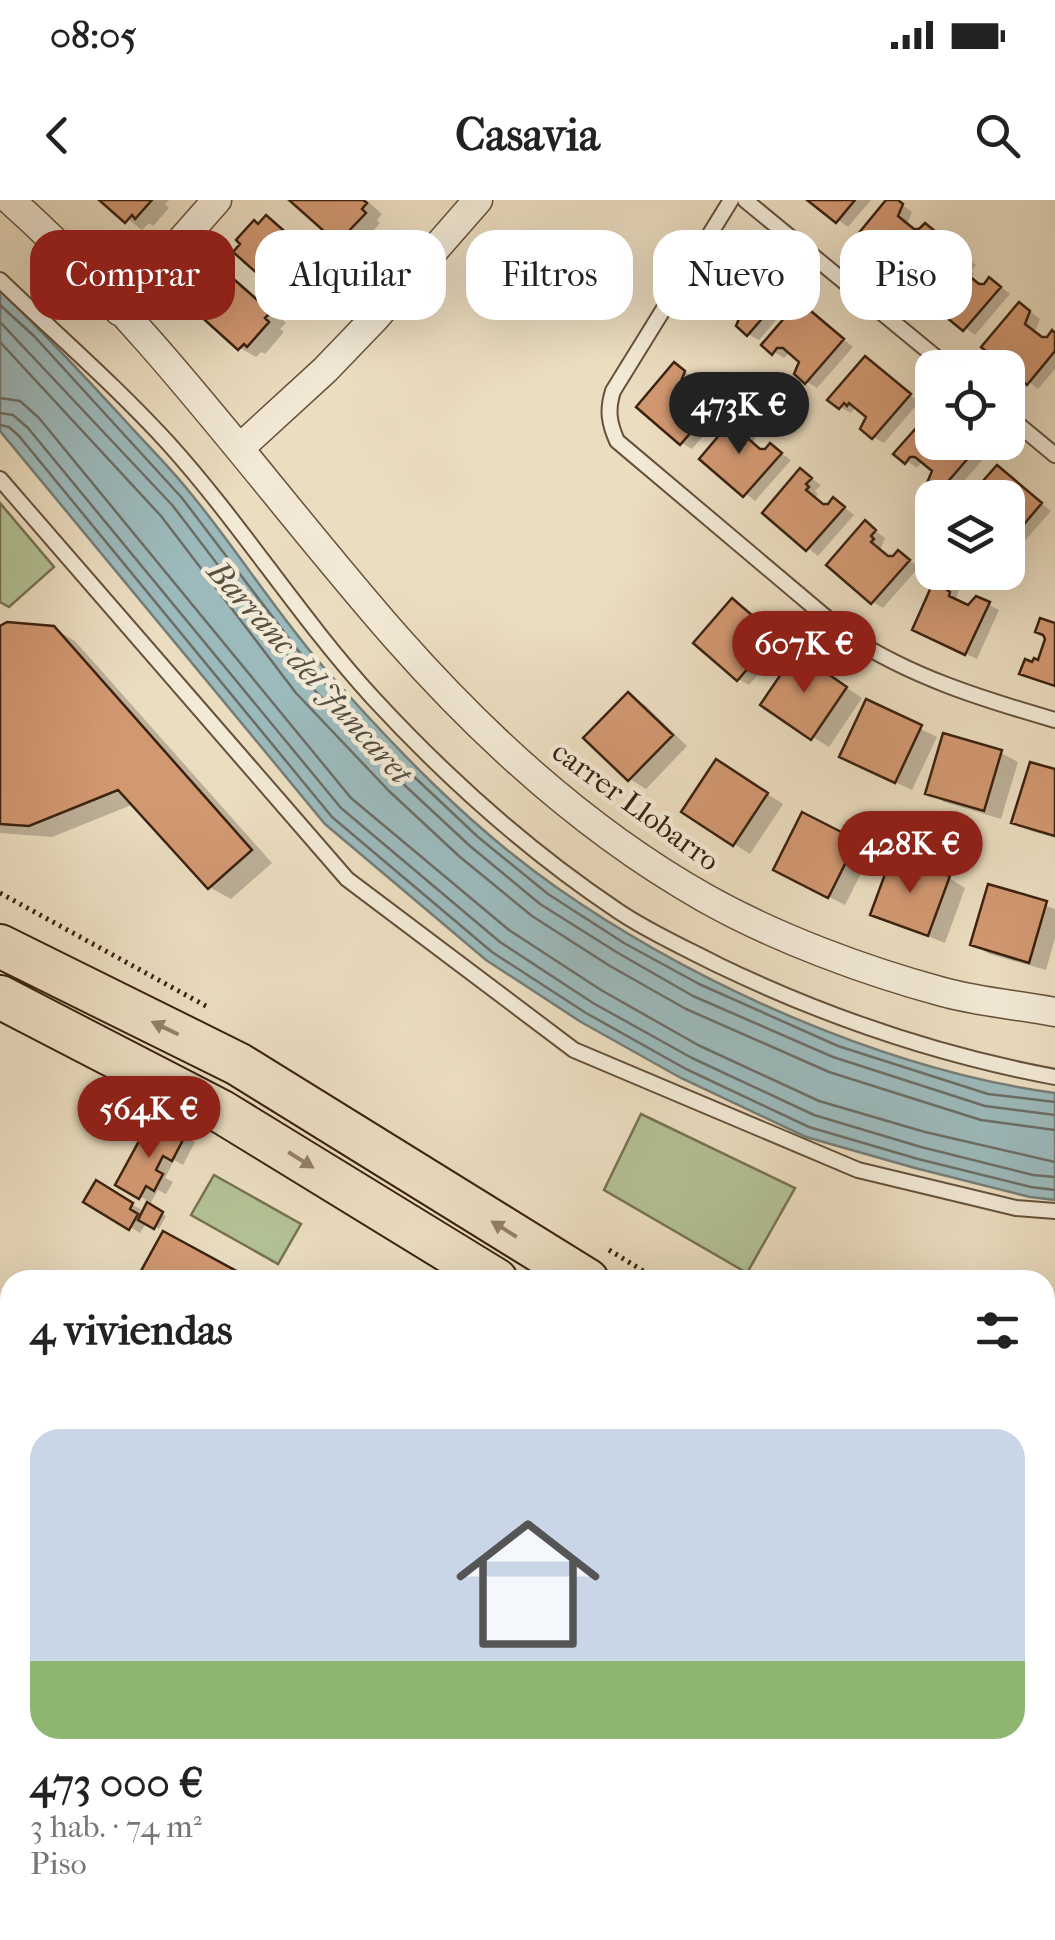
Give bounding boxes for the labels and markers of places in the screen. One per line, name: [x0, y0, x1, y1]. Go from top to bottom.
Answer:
pin: 473K €: [658, 372, 820, 457]
pin: 607K €: [723, 611, 885, 696]
pin: 428K €: [829, 811, 991, 896]
pin: 564K €: [68, 1076, 230, 1161]

